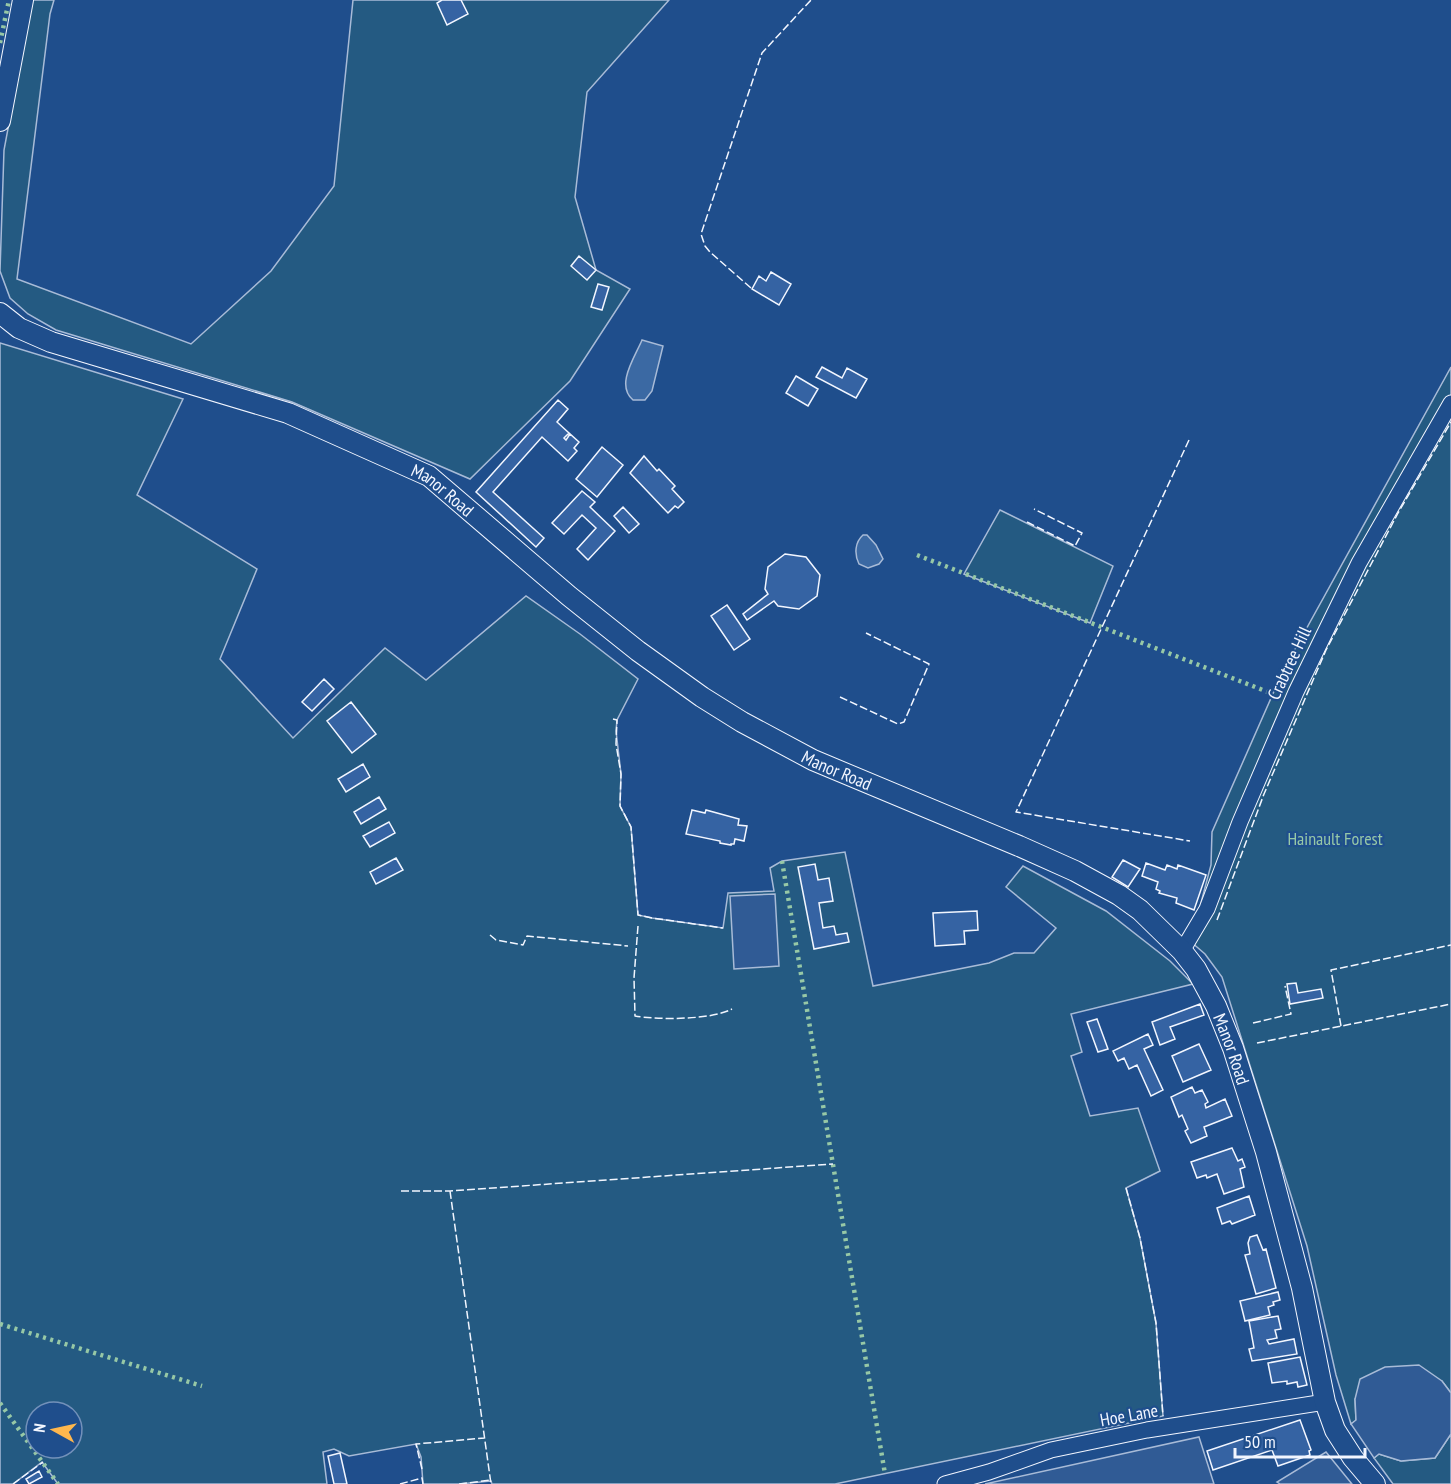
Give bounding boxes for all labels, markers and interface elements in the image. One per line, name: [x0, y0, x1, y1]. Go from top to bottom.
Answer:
street label: Manor Road: [408, 458, 479, 521]
street label: Crabtree Hill: [1262, 622, 1316, 703]
street label: Manor Road: [798, 745, 875, 795]
park label: Hainault Forest: [1287, 827, 1383, 850]
street label: Manor Road: [1209, 1010, 1255, 1087]
street label: Hoe Lane: [1098, 1399, 1160, 1431]
north arrow: [24, 1400, 84, 1460]
scale bar: [1235, 1421, 1366, 1459]
text: N: [29, 1422, 50, 1434]
text: 50 m: [1244, 1430, 1276, 1453]

